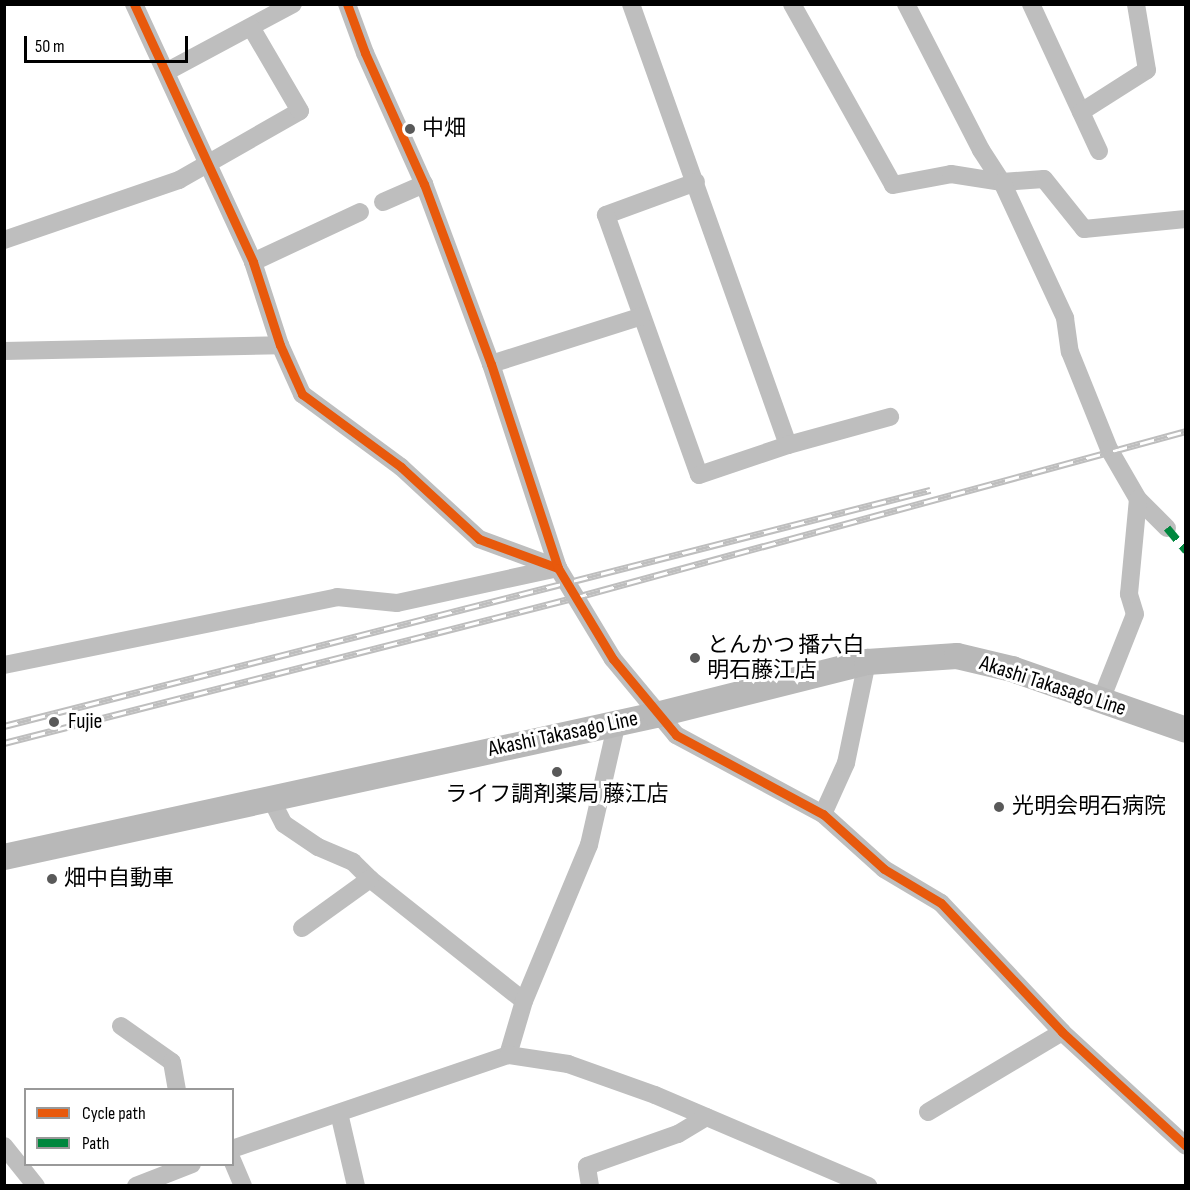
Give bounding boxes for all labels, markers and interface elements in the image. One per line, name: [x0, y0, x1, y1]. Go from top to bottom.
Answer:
scale bar: [27, 24, 190, 62]
text: 50 m: [35, 36, 65, 57]
place label: 中畑: [422, 116, 466, 142]
marker: 中畑: [403, 122, 417, 136]
place label: とんかつ 播六白 明石藤江店: [707, 632, 864, 684]
street label: Akashi Takasago Line: [976, 650, 1130, 722]
marker: とんかつ 播六白 明石藤江店: [688, 651, 702, 665]
street label: Akashi Takasago Line: [486, 705, 640, 763]
place label: Fujie: [68, 709, 102, 735]
marker: Fujie: [45, 713, 63, 731]
marker: ライフ調剤薬局 藤江店: [550, 765, 564, 779]
place label: ライフ調剤薬局 藤江店: [445, 782, 669, 808]
place label: 光明会明石病院: [1012, 794, 1166, 820]
marker: 光明会明石病院: [990, 798, 1008, 816]
place label: 畑中自動車: [64, 866, 174, 892]
marker: 畑中自動車: [45, 872, 59, 886]
legend: [24, 1088, 234, 1166]
text: Cycle path: [82, 1103, 146, 1124]
text: Path: [82, 1133, 110, 1154]

